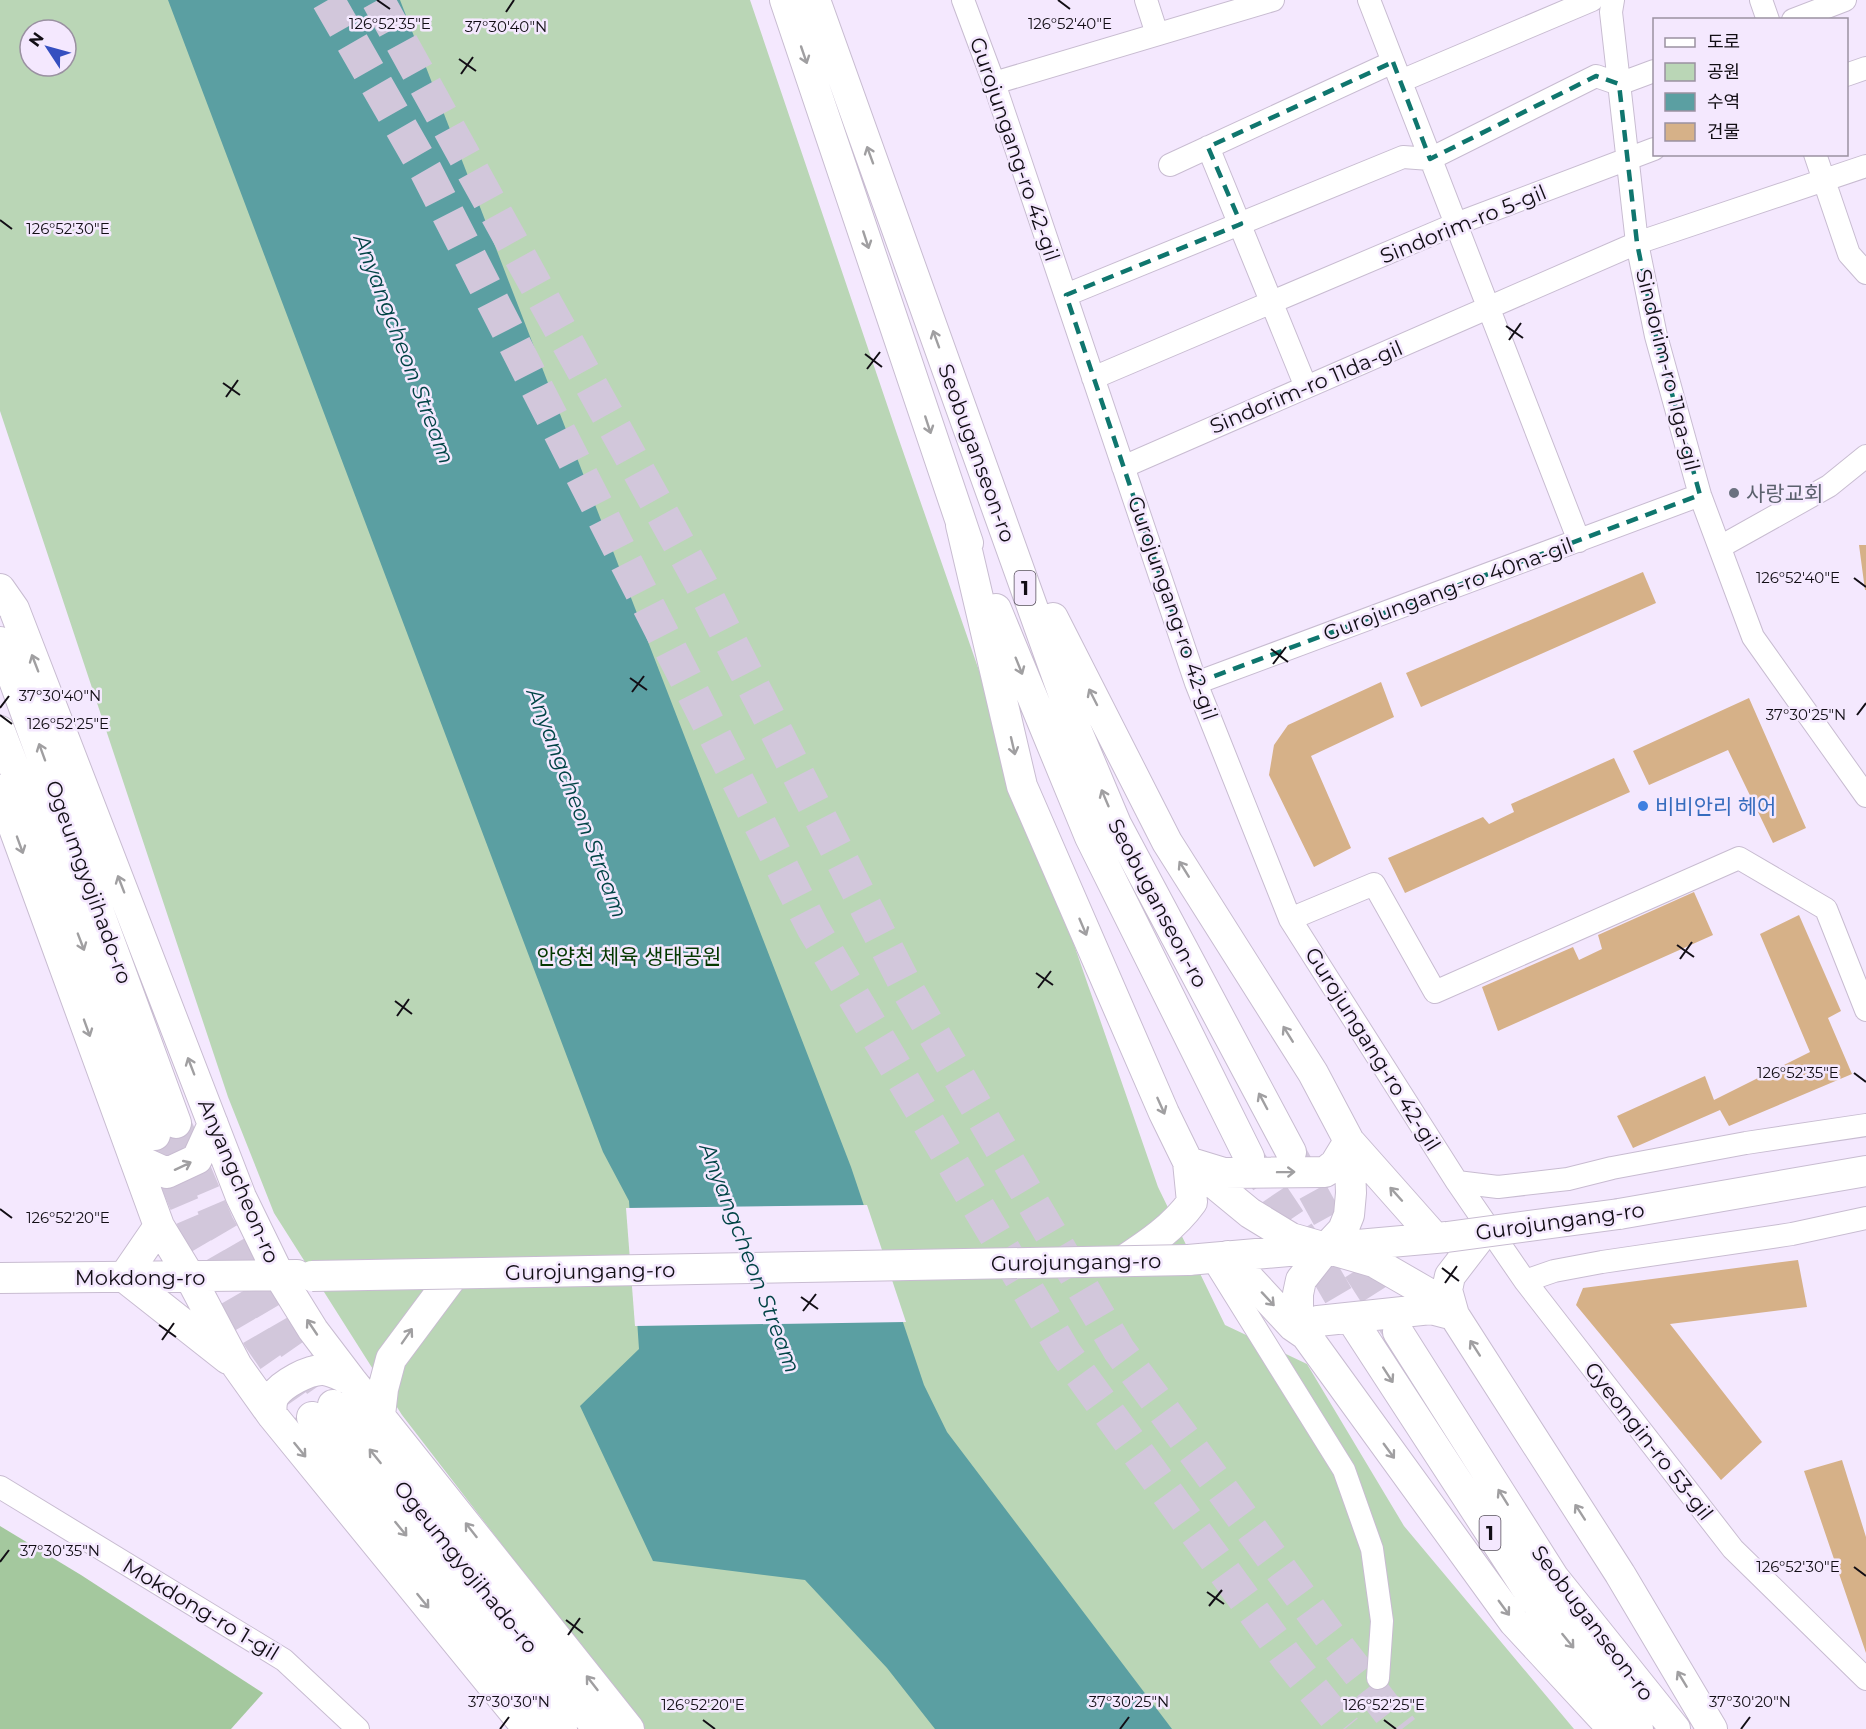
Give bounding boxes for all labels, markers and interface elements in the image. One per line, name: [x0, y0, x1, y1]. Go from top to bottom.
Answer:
text: 126°52'35"E: [349, 14, 431, 33]
text: 126°52'40"E: [1028, 14, 1112, 33]
text: 37°30'40"N: [465, 17, 547, 36]
north arrow: [18, 18, 78, 78]
legend: [1653, 18, 1848, 156]
text: N: [25, 29, 48, 50]
text: 도로: [1707, 31, 1740, 53]
street label: Gurojungang-ro 42-gil: [965, 34, 1065, 264]
one-way arrow: [799, 45, 810, 64]
text: 공원: [1707, 61, 1740, 83]
text: 수역: [1707, 91, 1740, 113]
text: 건물: [1707, 121, 1740, 143]
one-way arrow: [864, 146, 875, 165]
street label: Sindorim-ro 5-gil: [1376, 179, 1550, 269]
text: 126°52'30"E: [26, 219, 110, 238]
water label: Anyangcheon Stream: [347, 228, 460, 468]
one-way arrow: [861, 230, 872, 249]
street label: Sindorim-ro 11ga-gil: [1631, 267, 1705, 473]
one-way arrow: [929, 330, 940, 349]
street label: Sindorim-ro 11da-gil: [1206, 335, 1406, 439]
street label: Seobuganseon-ro: [933, 361, 1021, 545]
one-way arrow: [923, 415, 934, 434]
place label: 사랑교회: [1746, 481, 1823, 506]
marker: 사랑교회: [1727, 486, 1741, 500]
street label: Gurojungang-ro 42-gil: [1123, 493, 1223, 723]
street label: Gurojungang-ro 40na-gil: [1320, 532, 1576, 646]
text: 126°52'40"E: [1756, 568, 1840, 587]
road number: 1: [1014, 571, 1036, 605]
one-way arrow: [29, 655, 40, 673]
one-way arrow: [1014, 657, 1025, 675]
water label: Anyangcheon Stream: [520, 682, 633, 922]
text: 37°30'40"N: [19, 686, 101, 705]
one-way arrow: [1087, 688, 1098, 706]
text: 37°30'25"N: [1766, 705, 1846, 724]
text: 126°52'25"E: [27, 714, 109, 733]
one-way arrow: [1007, 736, 1019, 755]
one-way arrow: [35, 743, 46, 762]
street label: Ogeumgyojihado-ro: [41, 777, 137, 987]
one-way arrow: [1099, 789, 1110, 807]
place label: 비비안리 헤어: [1655, 794, 1776, 819]
marker: 비비안리 헤어: [1636, 799, 1650, 813]
street label: Seobuganseon-ro: [1103, 814, 1213, 992]
one-way arrow: [15, 835, 26, 854]
one-way arrow: [1177, 861, 1189, 878]
one-way arrow: [114, 876, 125, 894]
one-way arrow: [1079, 918, 1090, 936]
one-way arrow: [76, 932, 87, 951]
street label: Gurojungang-ro 42-gil: [1300, 943, 1446, 1155]
park label: 안양천 체육 생태공원: [537, 944, 721, 969]
one-way arrow: [82, 1018, 93, 1037]
one-way arrow: [1282, 1025, 1295, 1042]
one-way arrow: [185, 1058, 196, 1076]
text: 126°52'35"E: [1757, 1063, 1839, 1082]
one-way arrow: [1257, 1092, 1268, 1110]
street label: Anyangcheon-ro: [193, 1095, 285, 1267]
one-way arrow: [1156, 1096, 1167, 1114]
water label: Anyangcheon Stream: [693, 1137, 806, 1377]
one-way arrow: [174, 1159, 192, 1171]
one-way arrow: [1276, 1166, 1296, 1178]
one-way arrow: [1389, 1187, 1403, 1202]
street label: Gurojungang-ro: [1474, 1197, 1646, 1245]
text: 126°52'20"E: [26, 1208, 110, 1227]
street label: Gurojungang-ro: [991, 1248, 1161, 1276]
street label: Gurojungang-ro: [505, 1257, 675, 1285]
street label: Mokdong-ro: [75, 1265, 205, 1290]
one-way arrow: [1261, 1291, 1275, 1306]
one-way arrow: [306, 1320, 318, 1336]
one-way arrow: [401, 1329, 413, 1345]
one-way arrow: [1469, 1340, 1481, 1357]
street label: Gyeongin-ro 53-gil: [1579, 1357, 1719, 1525]
one-way arrow: [1382, 1367, 1395, 1384]
one-way arrow: [293, 1442, 306, 1458]
one-way arrow: [1383, 1442, 1395, 1458]
one-way arrow: [368, 1449, 382, 1464]
street label: Ogeumgyojihado-ro: [389, 1476, 543, 1658]
one-way arrow: [1496, 1489, 1508, 1506]
one-way arrow: [1574, 1504, 1586, 1521]
road number: 1: [1480, 1516, 1500, 1550]
one-way arrow: [395, 1520, 408, 1536]
one-way arrow: [465, 1522, 478, 1538]
text: 37°30'35"N: [20, 1541, 100, 1560]
street label: Seobuganseon-ro: [1527, 1541, 1659, 1705]
street label: Mokdong-ro 1-gil: [118, 1553, 284, 1665]
text: 126°52'30"E: [1756, 1557, 1840, 1576]
one-way arrow: [417, 1592, 430, 1608]
one-way arrow: [1498, 1600, 1510, 1616]
one-way arrow: [1561, 1633, 1575, 1648]
one-way arrow: [1675, 1671, 1687, 1688]
one-way arrow: [586, 1675, 599, 1691]
text: 37°30'30"N: [468, 1692, 550, 1711]
text: 37°30'25"N: [1089, 1692, 1169, 1711]
text: 37°30'20"N: [1709, 1692, 1791, 1711]
text: 126°52'20"E: [661, 1695, 745, 1714]
text: 126°52'25"E: [1343, 1695, 1425, 1714]

